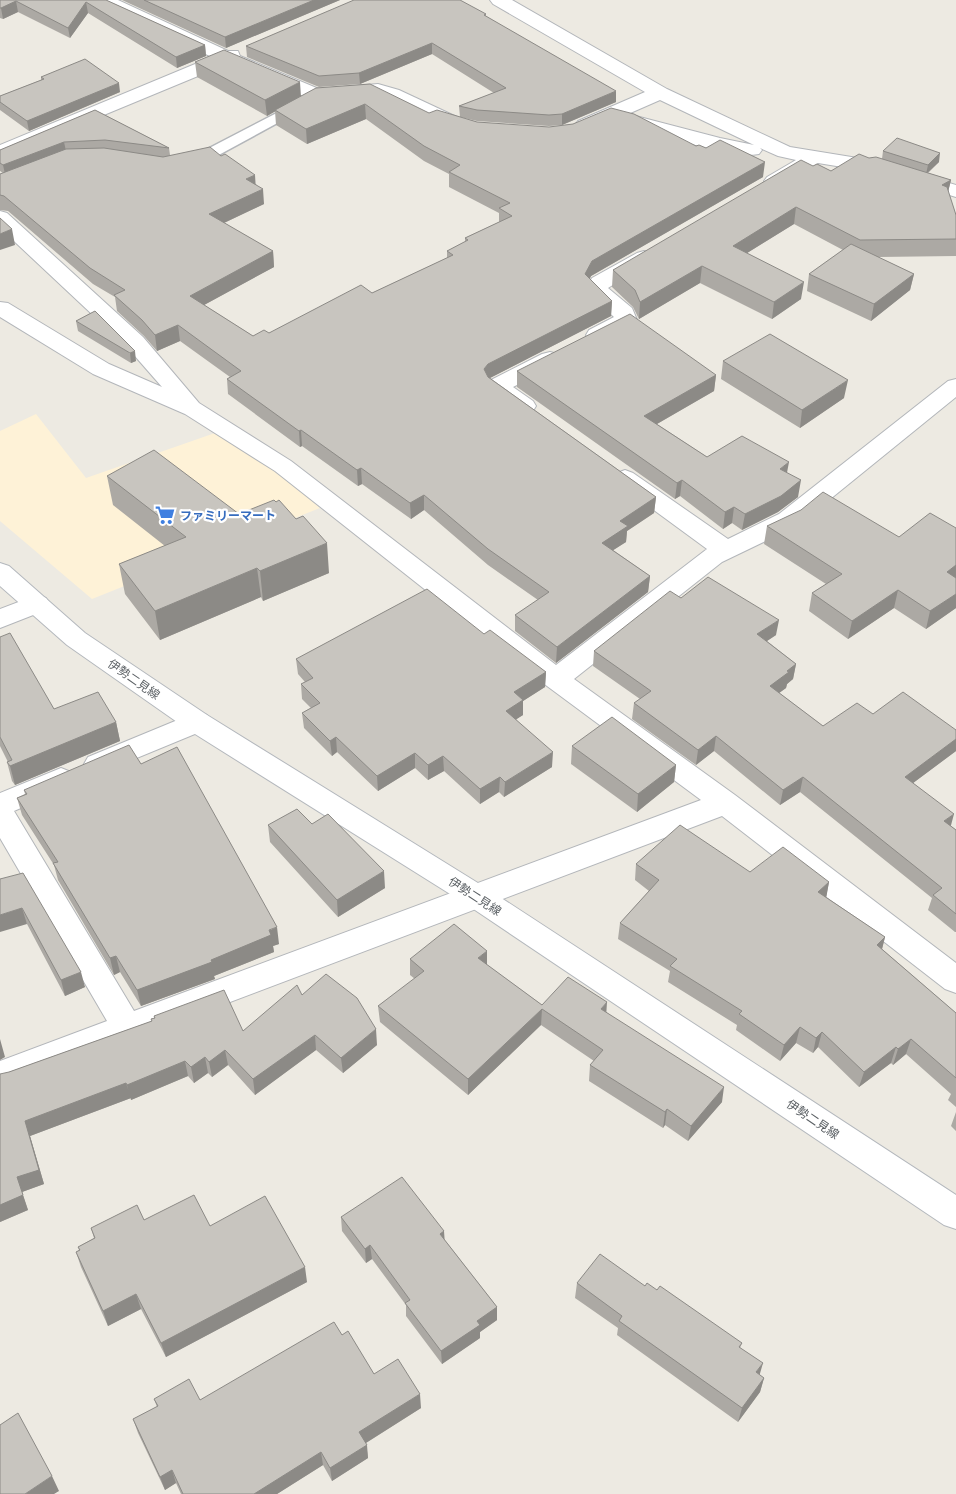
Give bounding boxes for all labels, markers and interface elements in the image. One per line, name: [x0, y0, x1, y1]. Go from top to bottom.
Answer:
supermarket icon: ファミリーマート: [154, 504, 176, 526]
place label: ファミリーマート: [180, 509, 276, 522]
street label: 伊勢二見線: [106, 656, 162, 702]
street label: 伊勢二見線: [446, 874, 504, 918]
street label: 伊勢二見線: [784, 1097, 842, 1141]

